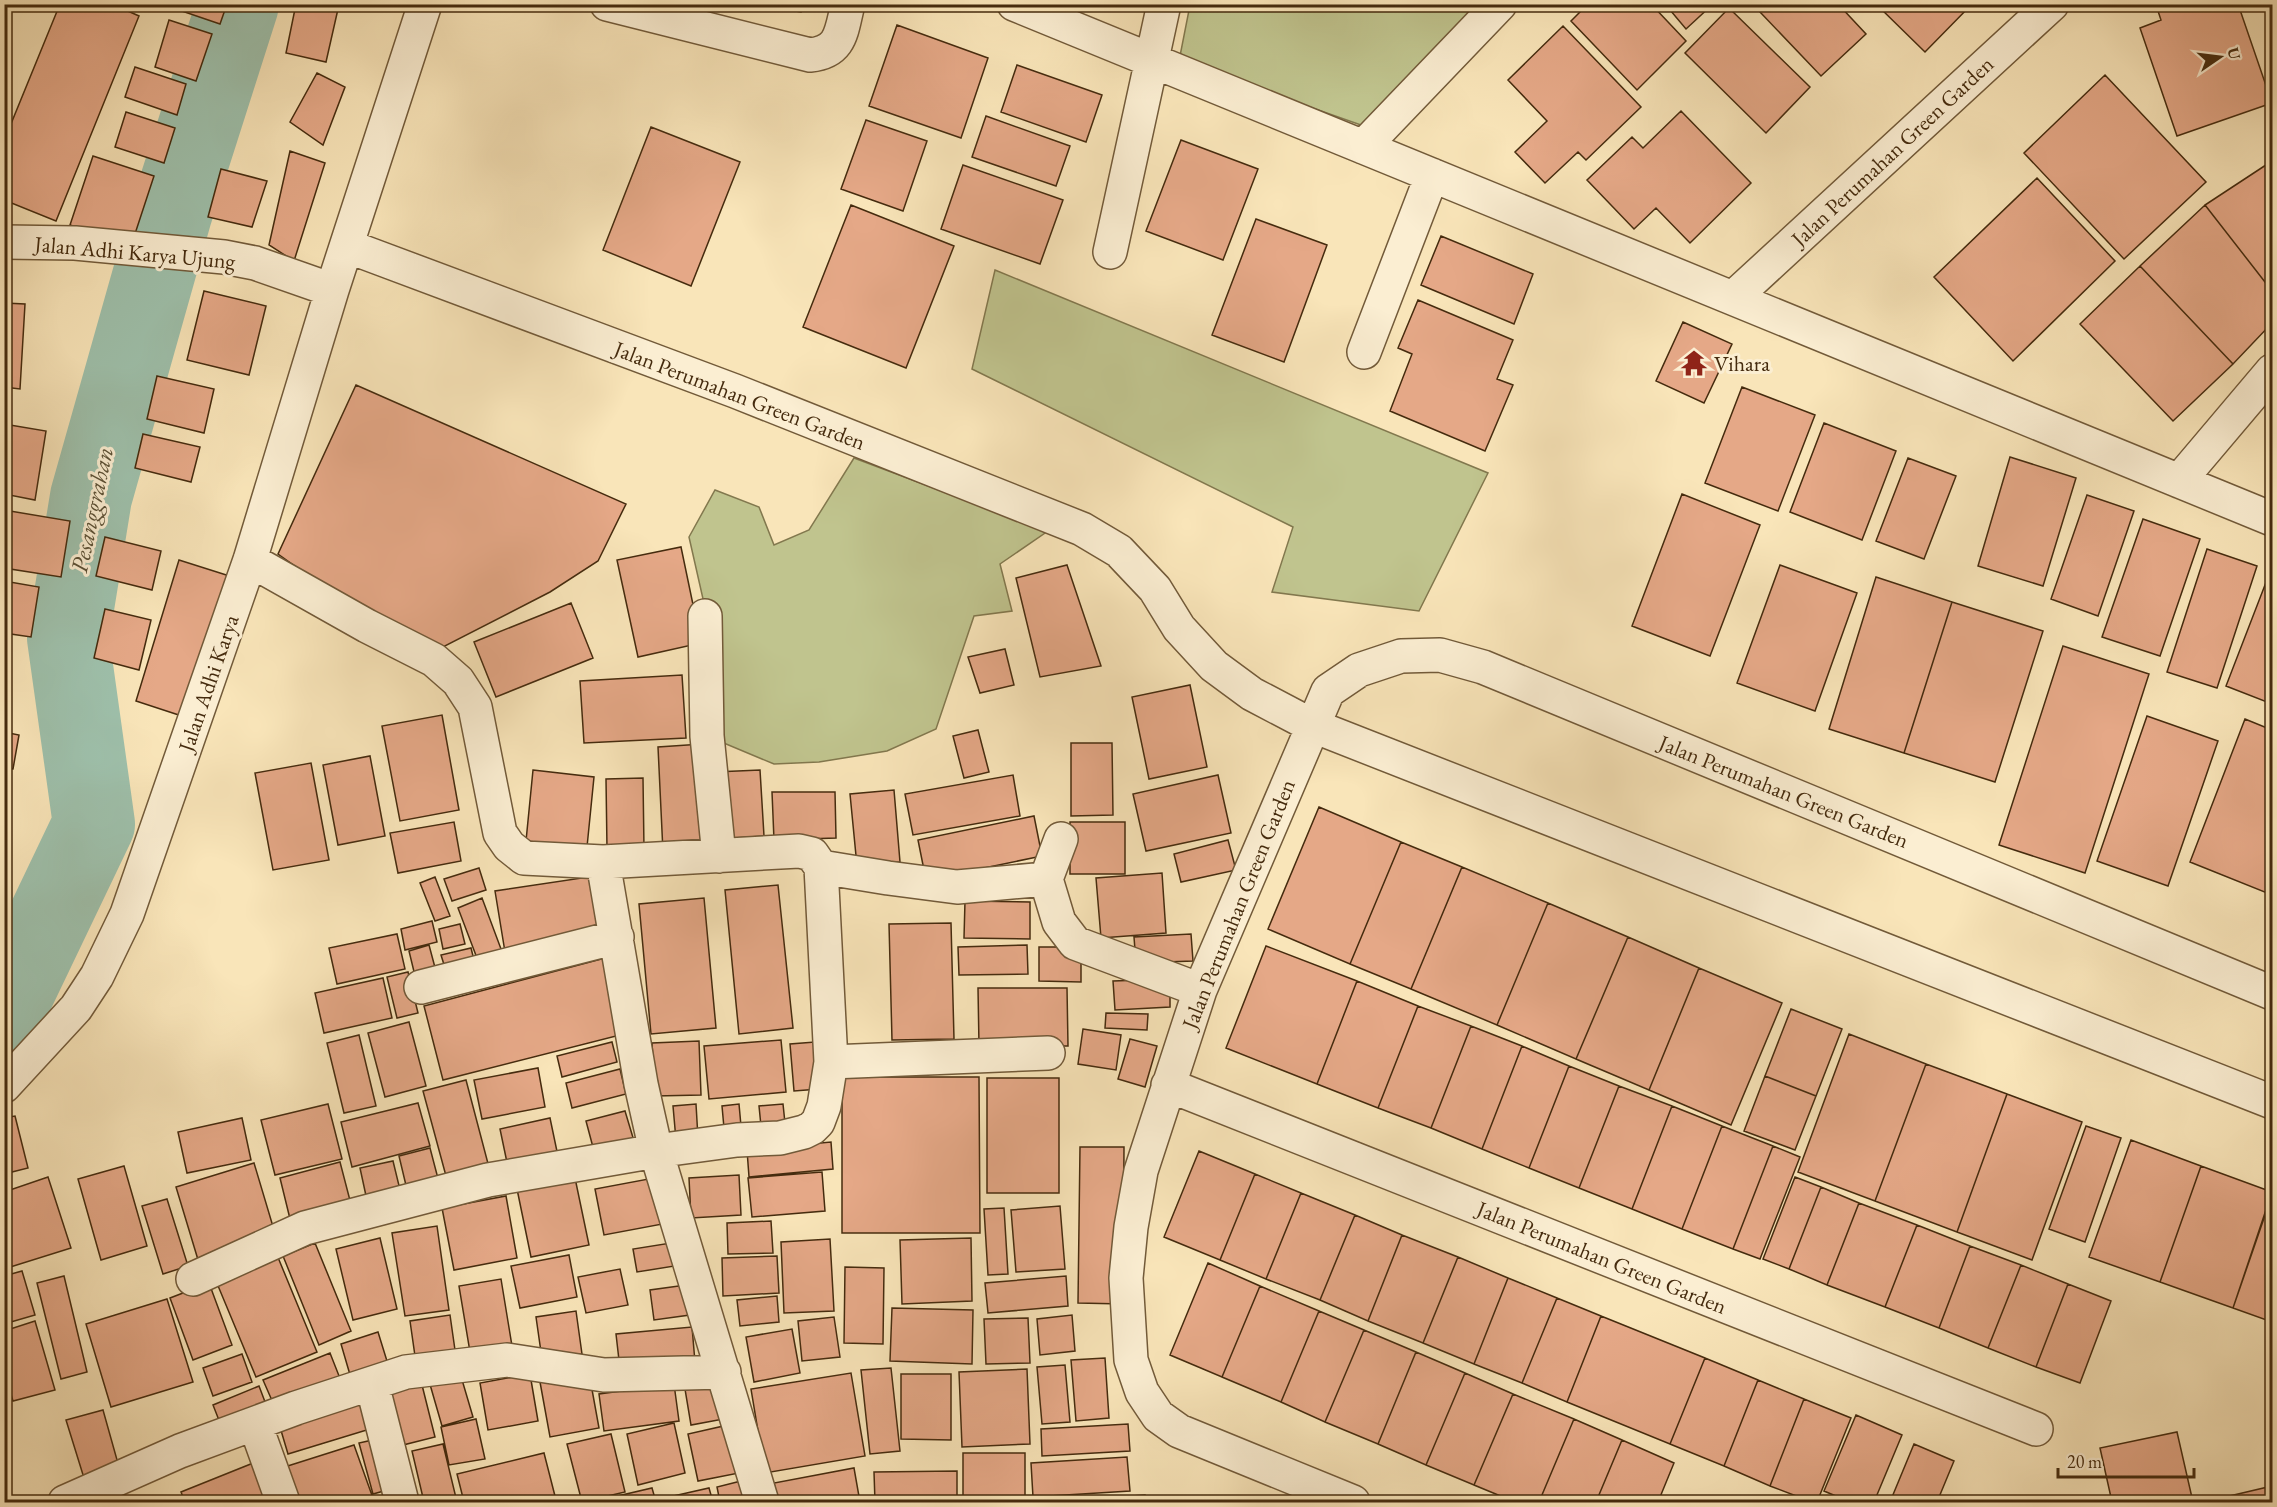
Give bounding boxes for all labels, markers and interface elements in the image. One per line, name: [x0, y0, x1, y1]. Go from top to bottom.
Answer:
north arrow: [2190, 27, 2250, 87]
text: U: [2222, 45, 2246, 62]
street label: Jalan Perumahan Green Garden: [1783, 50, 2000, 254]
street label: Jalan Adhi Karya Ujung: [31, 229, 237, 276]
street label: Jalan Perumahan Green Garden: [608, 333, 870, 457]
temple icon: Vihara: [1679, 348, 1709, 378]
place label: Vihara: [1714, 349, 1770, 378]
water label: Pesanggrahan: [63, 444, 120, 575]
street label: Jalan Adhi Karya: [171, 611, 246, 757]
street label: Jalan Perumahan Green Garden: [1653, 727, 1913, 855]
street label: Jalan Perumahan Green Garden: [1174, 775, 1302, 1035]
street label: Jalan Perumahan Green Garden: [1471, 1193, 1731, 1321]
scale bar: [2058, 1441, 2194, 1479]
text: 20 m: [2067, 1450, 2102, 1473]

